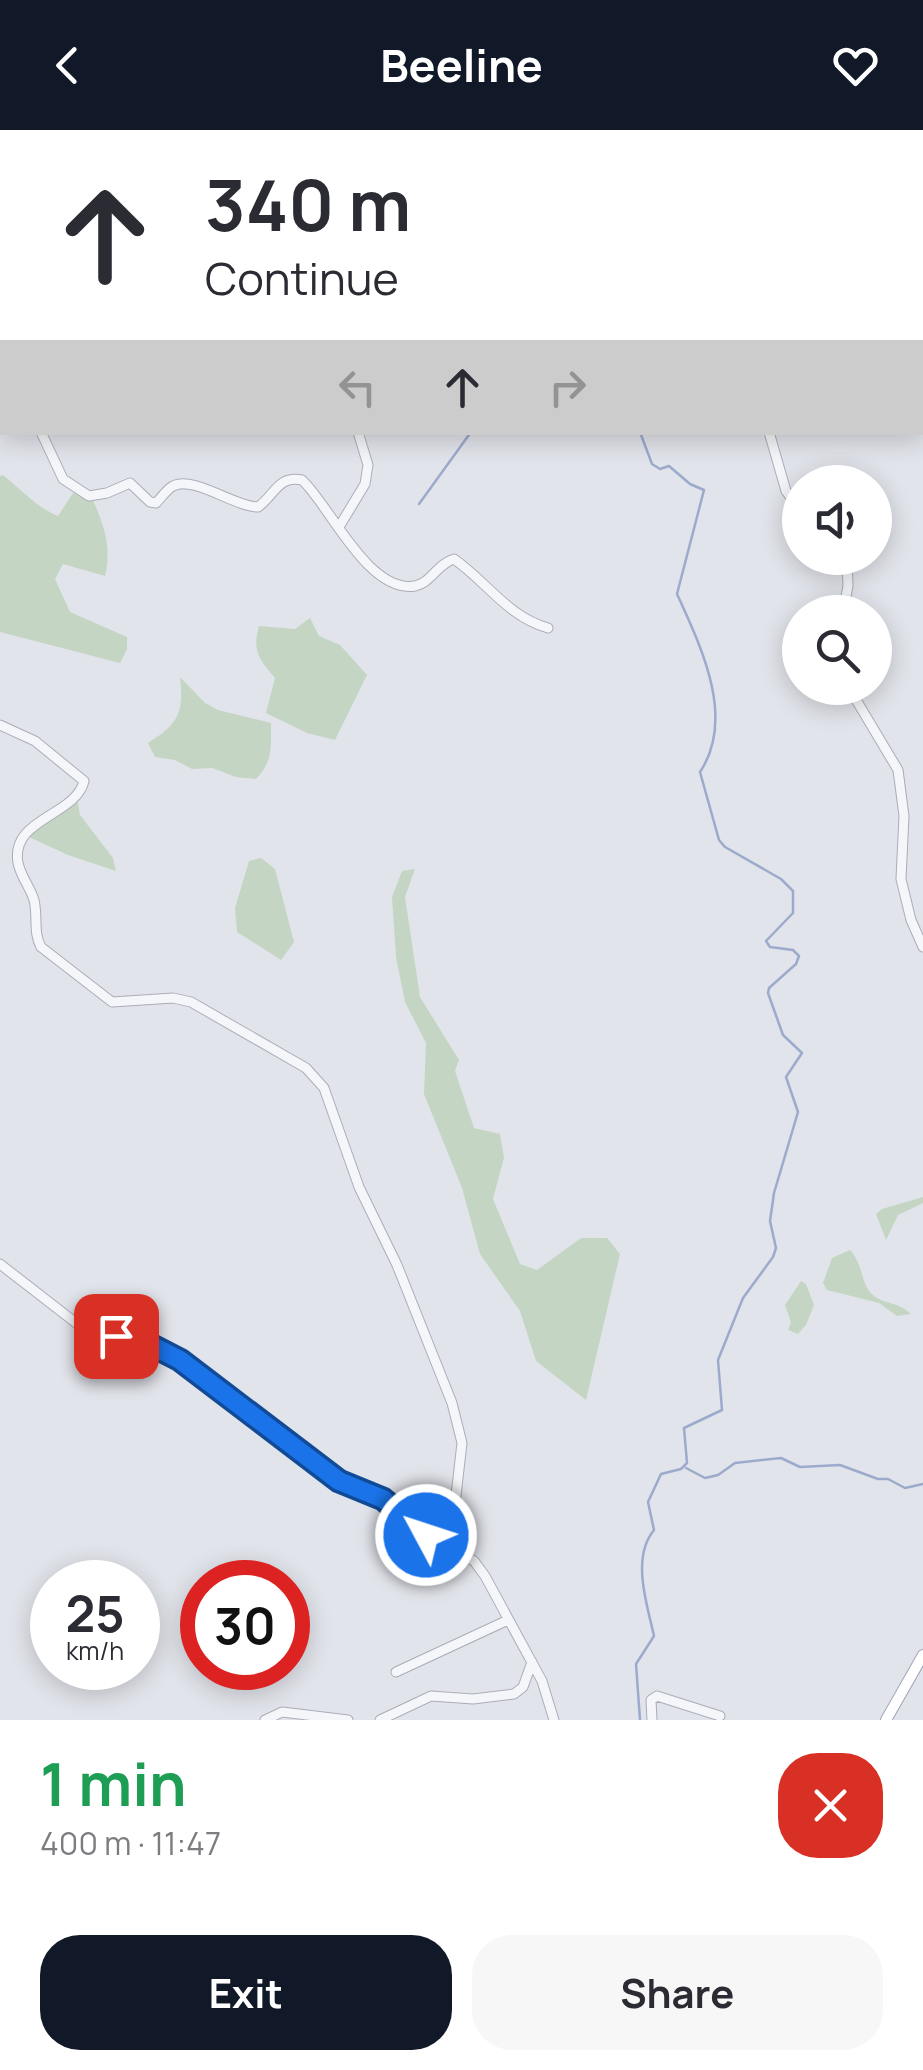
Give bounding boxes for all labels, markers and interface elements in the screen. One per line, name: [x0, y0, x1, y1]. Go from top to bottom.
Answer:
text: Beeline: [380, 34, 543, 96]
icon: back: [40, 38, 95, 93]
icon: heart: [828, 38, 883, 93]
text: 340 m: [205, 156, 411, 252]
icon: ahead: [40, 170, 170, 300]
text: Continue: [205, 247, 399, 309]
icon: left: [330, 360, 385, 415]
icon: ahead: [435, 360, 490, 415]
icon: right: [540, 360, 595, 415]
map controls: [782, 465, 892, 705]
button: sound: [782, 465, 892, 575]
button: search: [782, 595, 892, 705]
pin: [74, 1294, 159, 1379]
icon: arrive: [89, 1309, 144, 1364]
position arrow: [374, 1483, 478, 1587]
speed limit sign: 30: [180, 1560, 310, 1690]
text: 25: [65, 1579, 125, 1647]
text: km/h: [66, 1633, 124, 1668]
text: 1 min: [40, 1742, 187, 1824]
button: close: [778, 1753, 883, 1858]
text: 400 m · 11:47: [40, 1821, 221, 1865]
button: Exit: [40, 1935, 452, 2050]
button: Share: [472, 1935, 883, 2050]

